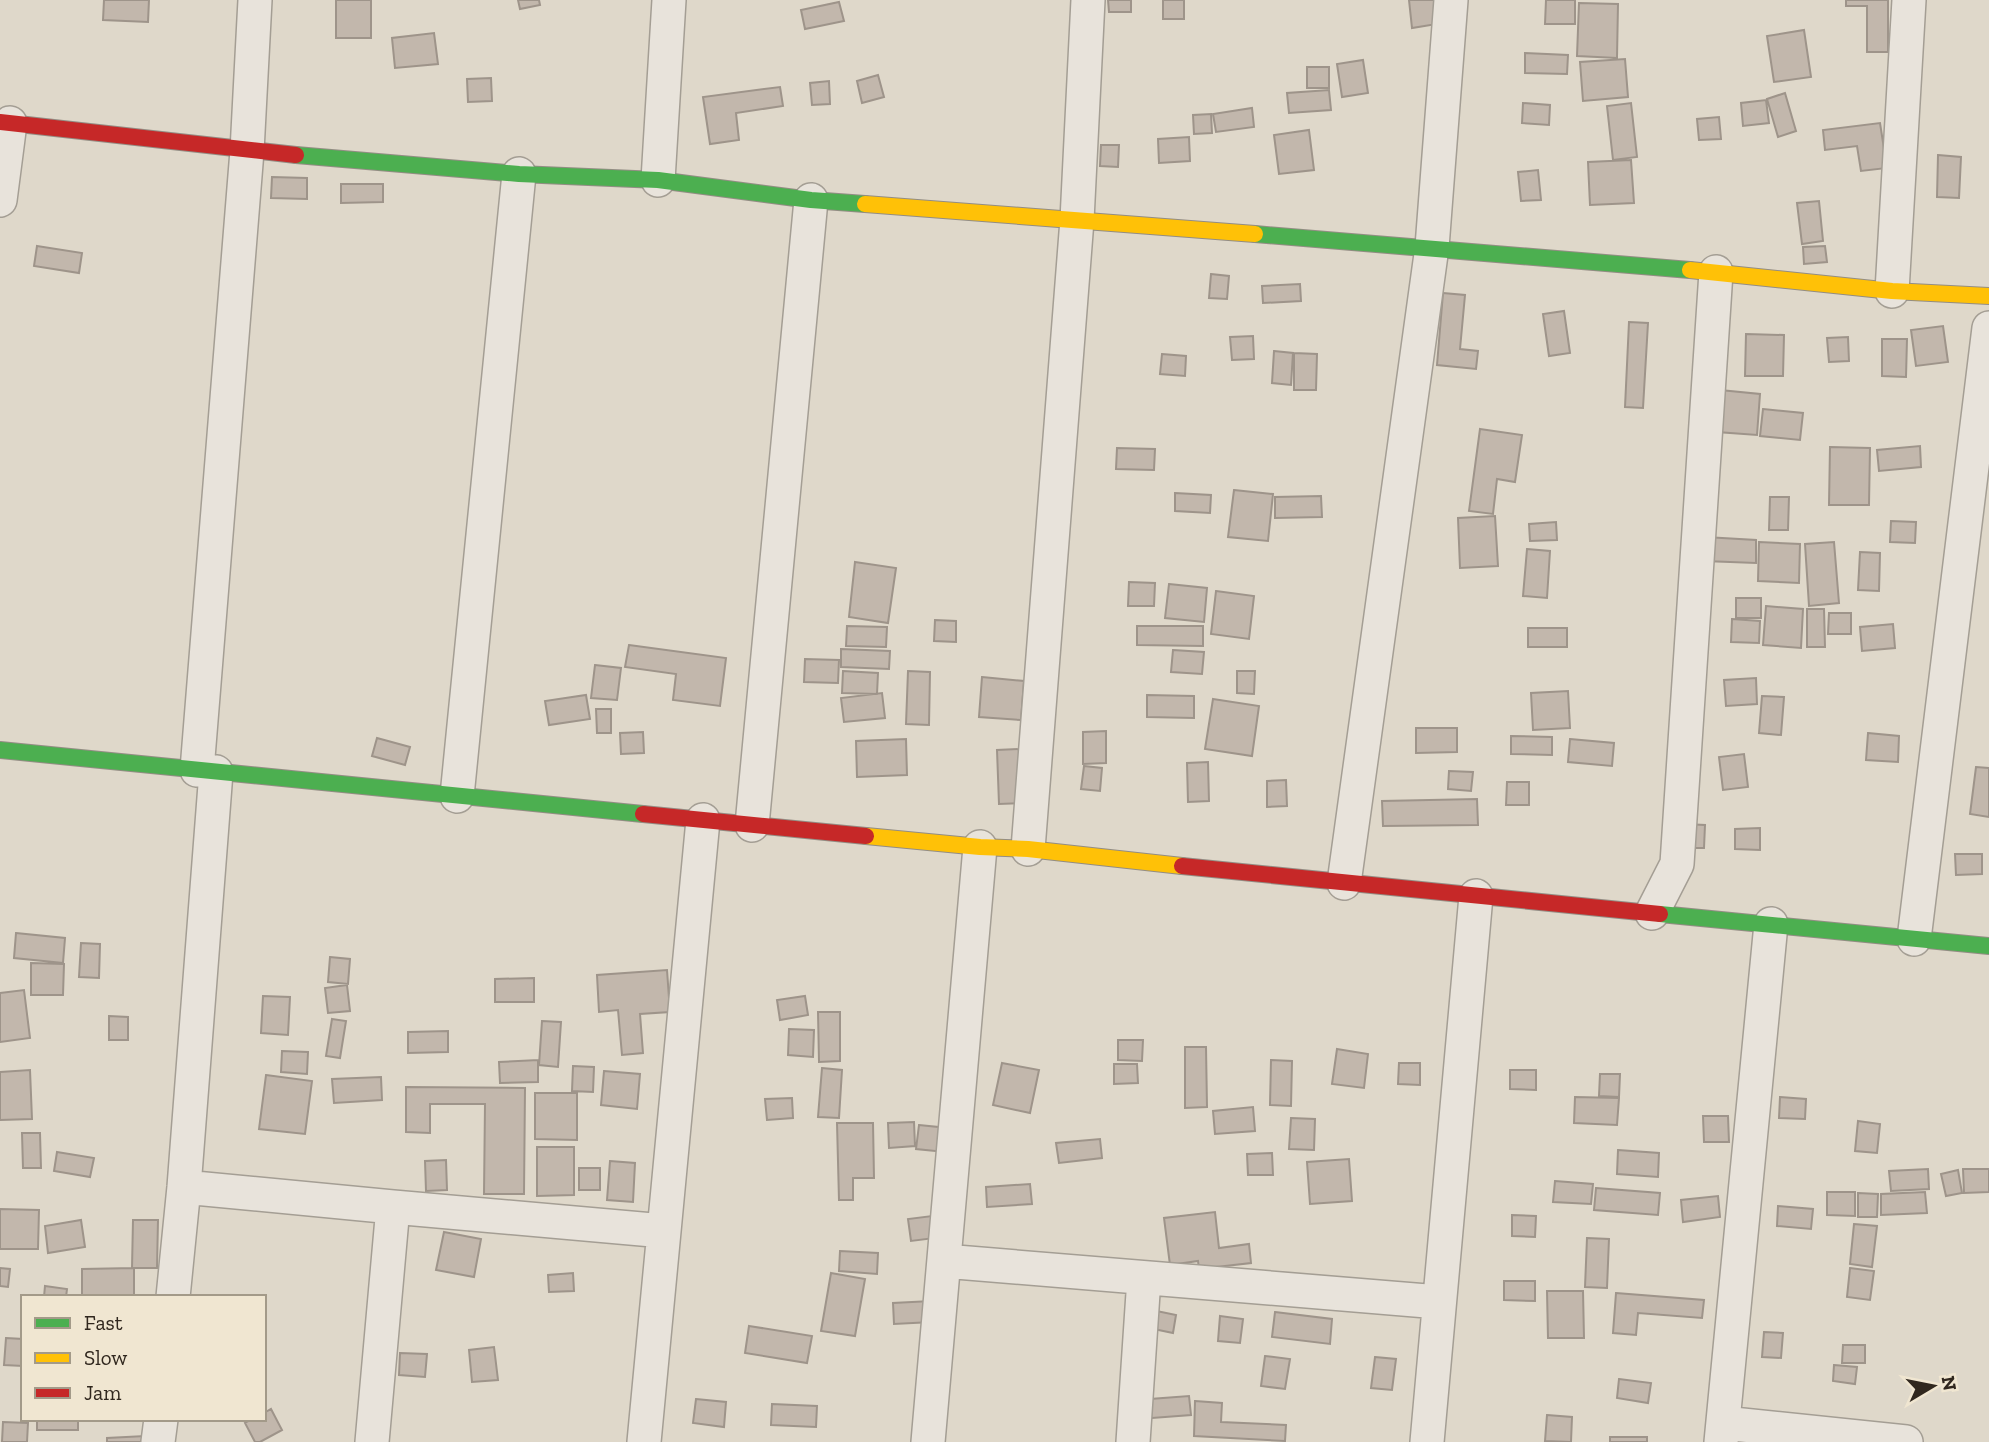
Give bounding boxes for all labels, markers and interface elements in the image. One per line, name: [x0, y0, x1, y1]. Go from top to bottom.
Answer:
legend: [21, 1295, 266, 1421]
text: Fast: [84, 1310, 123, 1335]
text: Slow: [84, 1345, 127, 1370]
north arrow: [1898, 1351, 1968, 1421]
text: N: [1937, 1374, 1962, 1392]
text: Jam: [84, 1380, 121, 1405]

